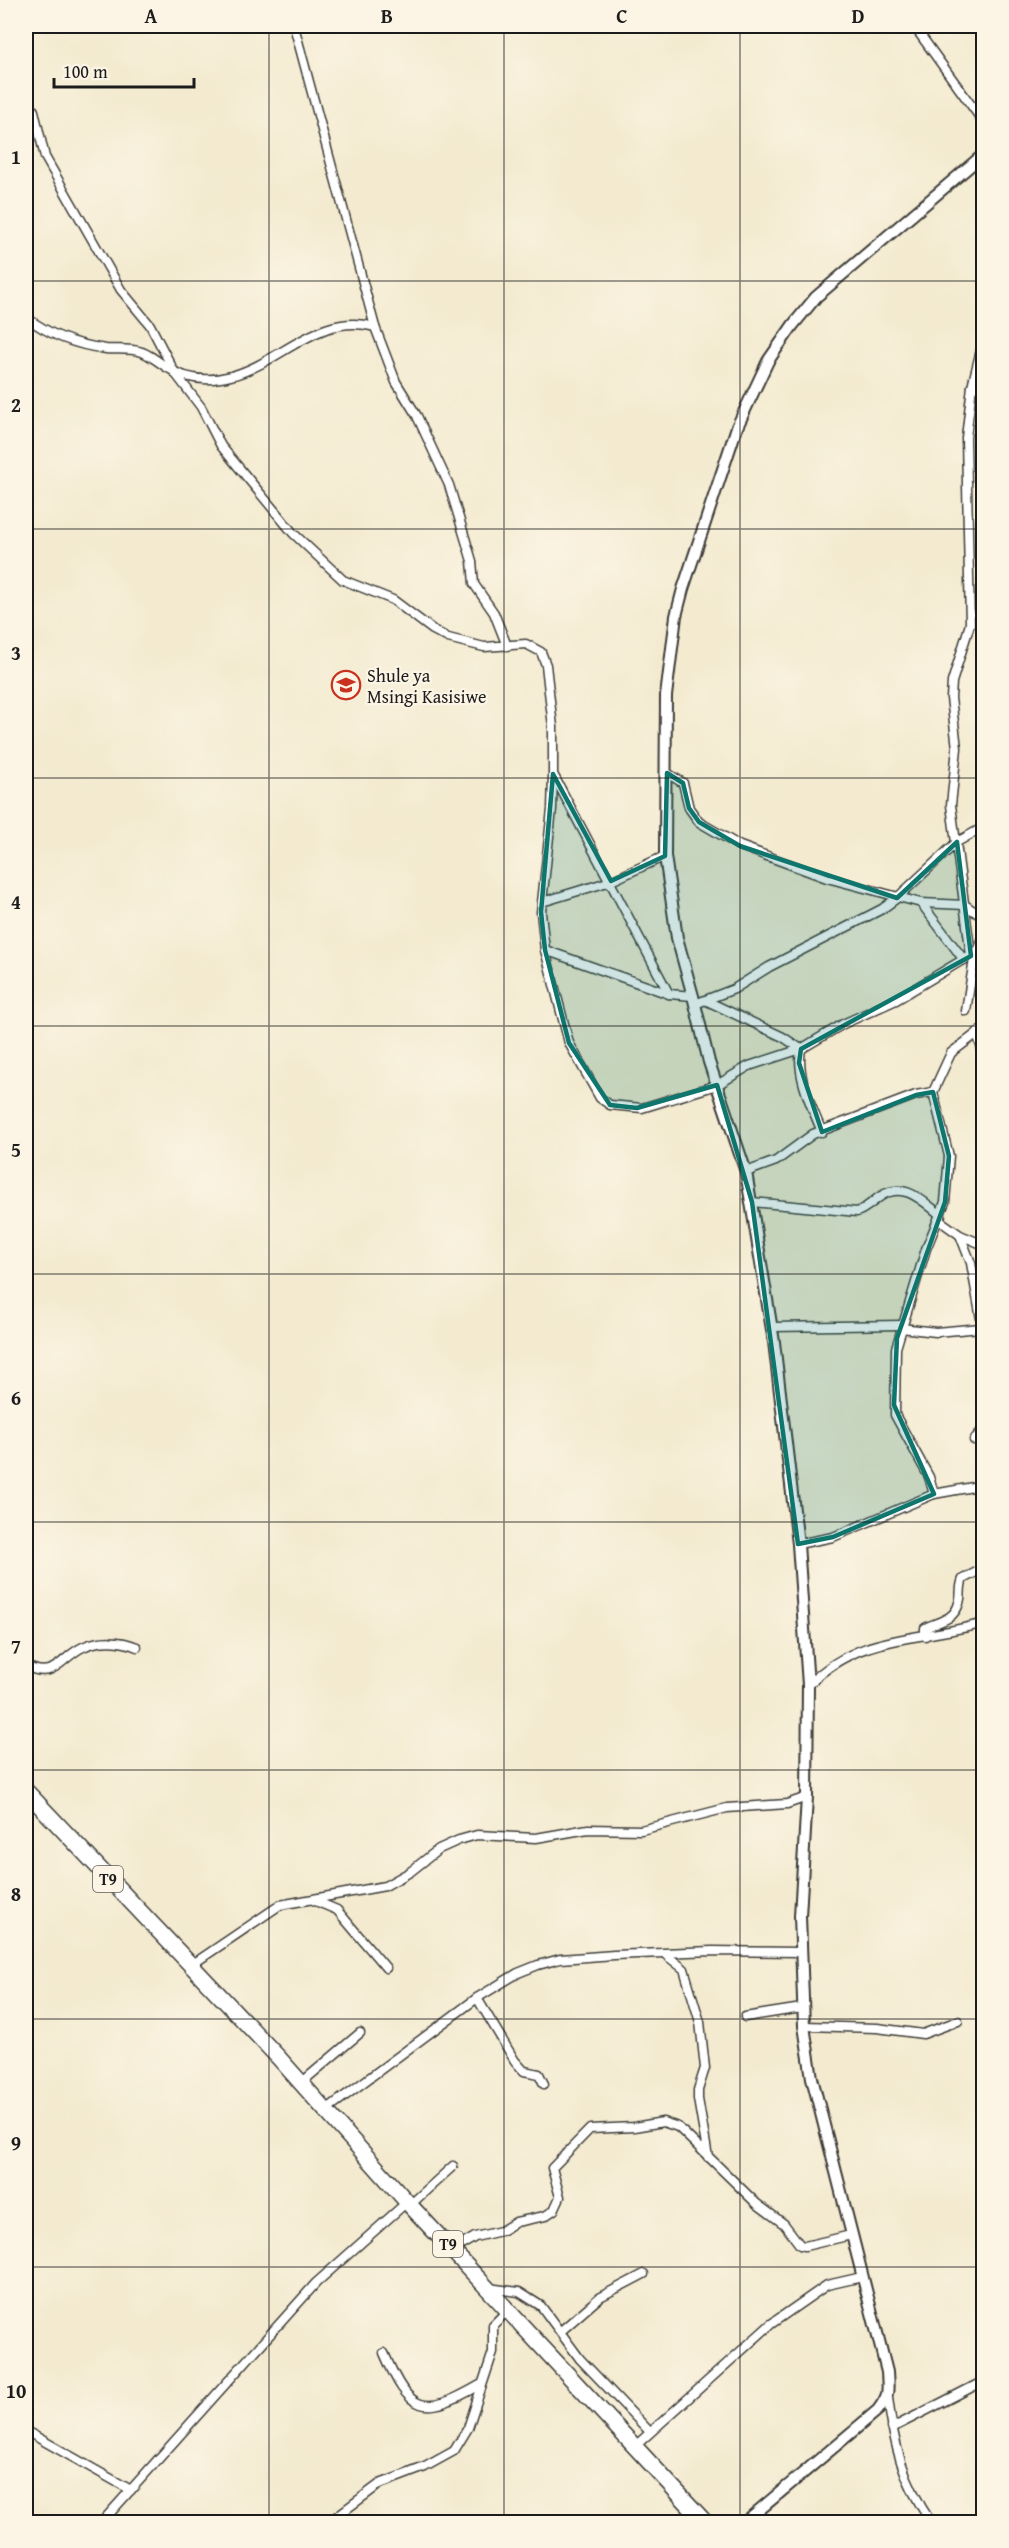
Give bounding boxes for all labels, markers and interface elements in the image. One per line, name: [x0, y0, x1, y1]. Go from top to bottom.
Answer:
text: A: [145, 1, 158, 30]
text: B: [381, 1, 393, 30]
text: C: [616, 1, 628, 30]
text: D: [851, 1, 865, 30]
scale bar: [54, 51, 194, 89]
text: 100 m: [63, 58, 108, 85]
text: 1: [11, 142, 21, 171]
text: 2: [11, 390, 21, 419]
text: 3: [11, 638, 21, 667]
place label: Shule ya Msingi Kasisiwe: [367, 662, 486, 710]
school or university icon: Shule ya Msingi Kasisiwe: [330, 669, 362, 701]
text: 4: [11, 887, 21, 916]
text: 5: [11, 1135, 21, 1164]
text: 6: [11, 1383, 21, 1412]
text: 7: [11, 1631, 21, 1660]
road number: T9: [93, 1866, 123, 1892]
text: 8: [11, 1879, 21, 1908]
text: 9: [11, 2128, 21, 2157]
road number: T9: [433, 2231, 463, 2257]
text: 10: [6, 2376, 26, 2405]

